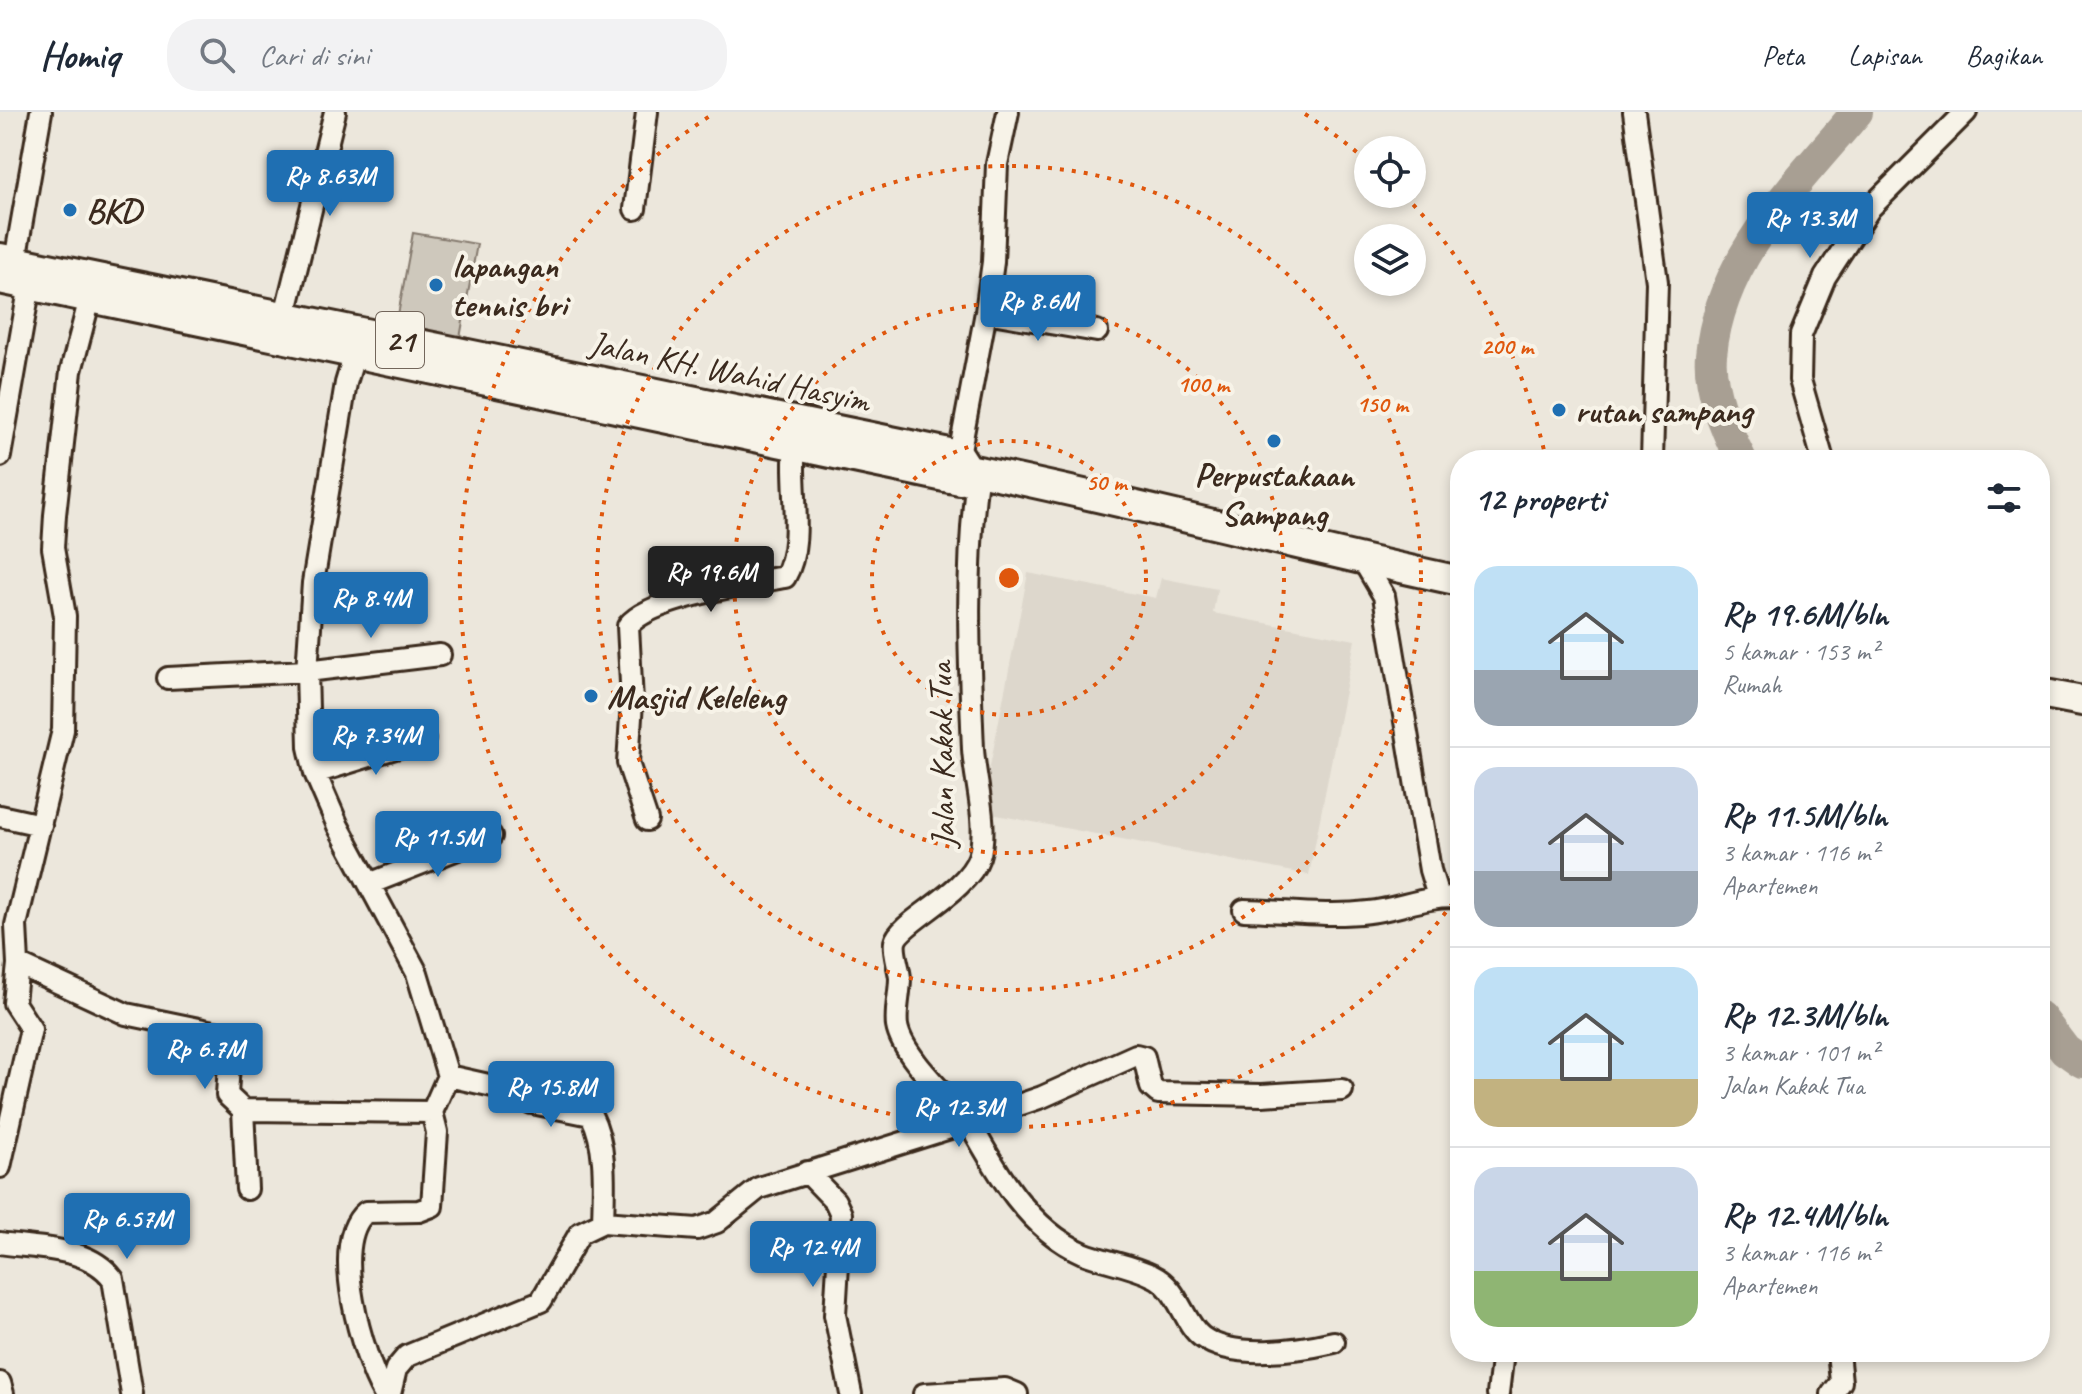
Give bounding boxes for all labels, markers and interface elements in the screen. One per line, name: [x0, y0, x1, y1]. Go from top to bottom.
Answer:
search box: [167, 19, 727, 91]
text: Homiq: [40, 32, 119, 79]
icon: search: [195, 33, 239, 77]
text: Cari di sini: [259, 36, 370, 74]
text: Peta: [1762, 38, 1804, 73]
text: Lapisan: [1848, 38, 1922, 73]
text: Bagikan: [1966, 38, 2042, 73]
map controls: [1354, 136, 1426, 296]
button: locate: [1354, 136, 1426, 208]
pin: Rp 8.63M: [247, 150, 413, 218]
text: Rp 8.63M: [285, 159, 375, 192]
place label: BKD: [86, 189, 145, 232]
pin: Rp 13.3M: [1727, 192, 1893, 260]
marker: BKD: [61, 201, 79, 219]
text: Rp 13.3M: [1765, 201, 1855, 234]
button: layers: [1354, 224, 1426, 296]
place label: lapangan tennis bri: [452, 244, 571, 326]
pin: Rp 8.6M: [964, 275, 1112, 343]
marker: lapangan tennis bri: [427, 276, 445, 294]
text: Rp 8.6M: [999, 284, 1077, 317]
road number: 21: [376, 312, 424, 368]
street label: Jalan KH. Wahid Hasyim: [584, 320, 876, 423]
text: 200 m: [1481, 331, 1535, 361]
text: 100 m: [1177, 369, 1231, 399]
text: 150 m: [1356, 389, 1410, 419]
place label: rutan sampang: [1575, 389, 1755, 432]
marker: rutan sampang: [1550, 401, 1568, 419]
marker: Perpustakaan Sampang: [1265, 432, 1283, 450]
place label: Perpustakaan Sampang: [1194, 453, 1356, 535]
text: 50 m: [1086, 467, 1129, 497]
icon: filters: [1982, 476, 2026, 520]
text: 12 properti: [1474, 477, 1605, 520]
pin: Rp 19.6M: [628, 546, 794, 614]
text: Rp 19.6M: [666, 555, 756, 588]
centre of rings: [995, 564, 1023, 592]
pin: Rp 8.4M: [297, 572, 445, 640]
text: Rp 8.4M: [332, 581, 410, 614]
text: Rp 19.6M/bln: [1722, 592, 1888, 635]
icon: home: [1538, 598, 1634, 694]
text: 5 kamar · 153 m²: [1722, 635, 1878, 668]
street label: Jalan Kakak Tua: [918, 659, 965, 850]
text: Rumah: [1722, 668, 1782, 701]
place label: Masjid Keleleng: [607, 675, 788, 718]
marker: Masjid Keleleng: [582, 687, 600, 705]
pin: Rp 7.34M: [293, 709, 459, 777]
text: Rp 7.34M: [331, 718, 421, 751]
text: Rp 11.5M/bln: [1722, 793, 1887, 836]
icon: home: [1538, 799, 1634, 895]
pin: Rp 11.5M: [355, 811, 521, 879]
text: Rp 11.5M: [393, 820, 483, 853]
text: 3 kamar · 116 m²: [1722, 836, 1878, 869]
text: Apartemen: [1722, 869, 1817, 902]
text: Rp 12.3M/bln: [1722, 993, 1888, 1036]
icon: home: [1538, 999, 1634, 1095]
pin: Rp 6.7M: [131, 1023, 279, 1091]
text: Rp 6.7M: [166, 1032, 244, 1065]
text: 3 kamar · 101 m²: [1722, 1036, 1878, 1069]
pin: Rp 15.8M: [468, 1061, 634, 1129]
text: Jalan Kakak Tua: [1722, 1069, 1864, 1102]
text: Rp 15.8M: [506, 1070, 596, 1103]
pin: Rp 12.3M: [876, 1081, 1042, 1149]
text: Rp 12.3M: [914, 1090, 1004, 1123]
pin: Rp 6.57M: [44, 1193, 210, 1261]
text: Rp 12.4M/bln: [1722, 1193, 1888, 1236]
icon: home: [1538, 1199, 1634, 1295]
text: Rp 6.57M: [82, 1202, 172, 1235]
pin: Rp 12.4M: [730, 1221, 896, 1289]
text: Rp 12.4M: [768, 1230, 858, 1263]
text: 3 kamar · 116 m²: [1722, 1236, 1878, 1269]
text: Apartemen: [1722, 1269, 1817, 1302]

